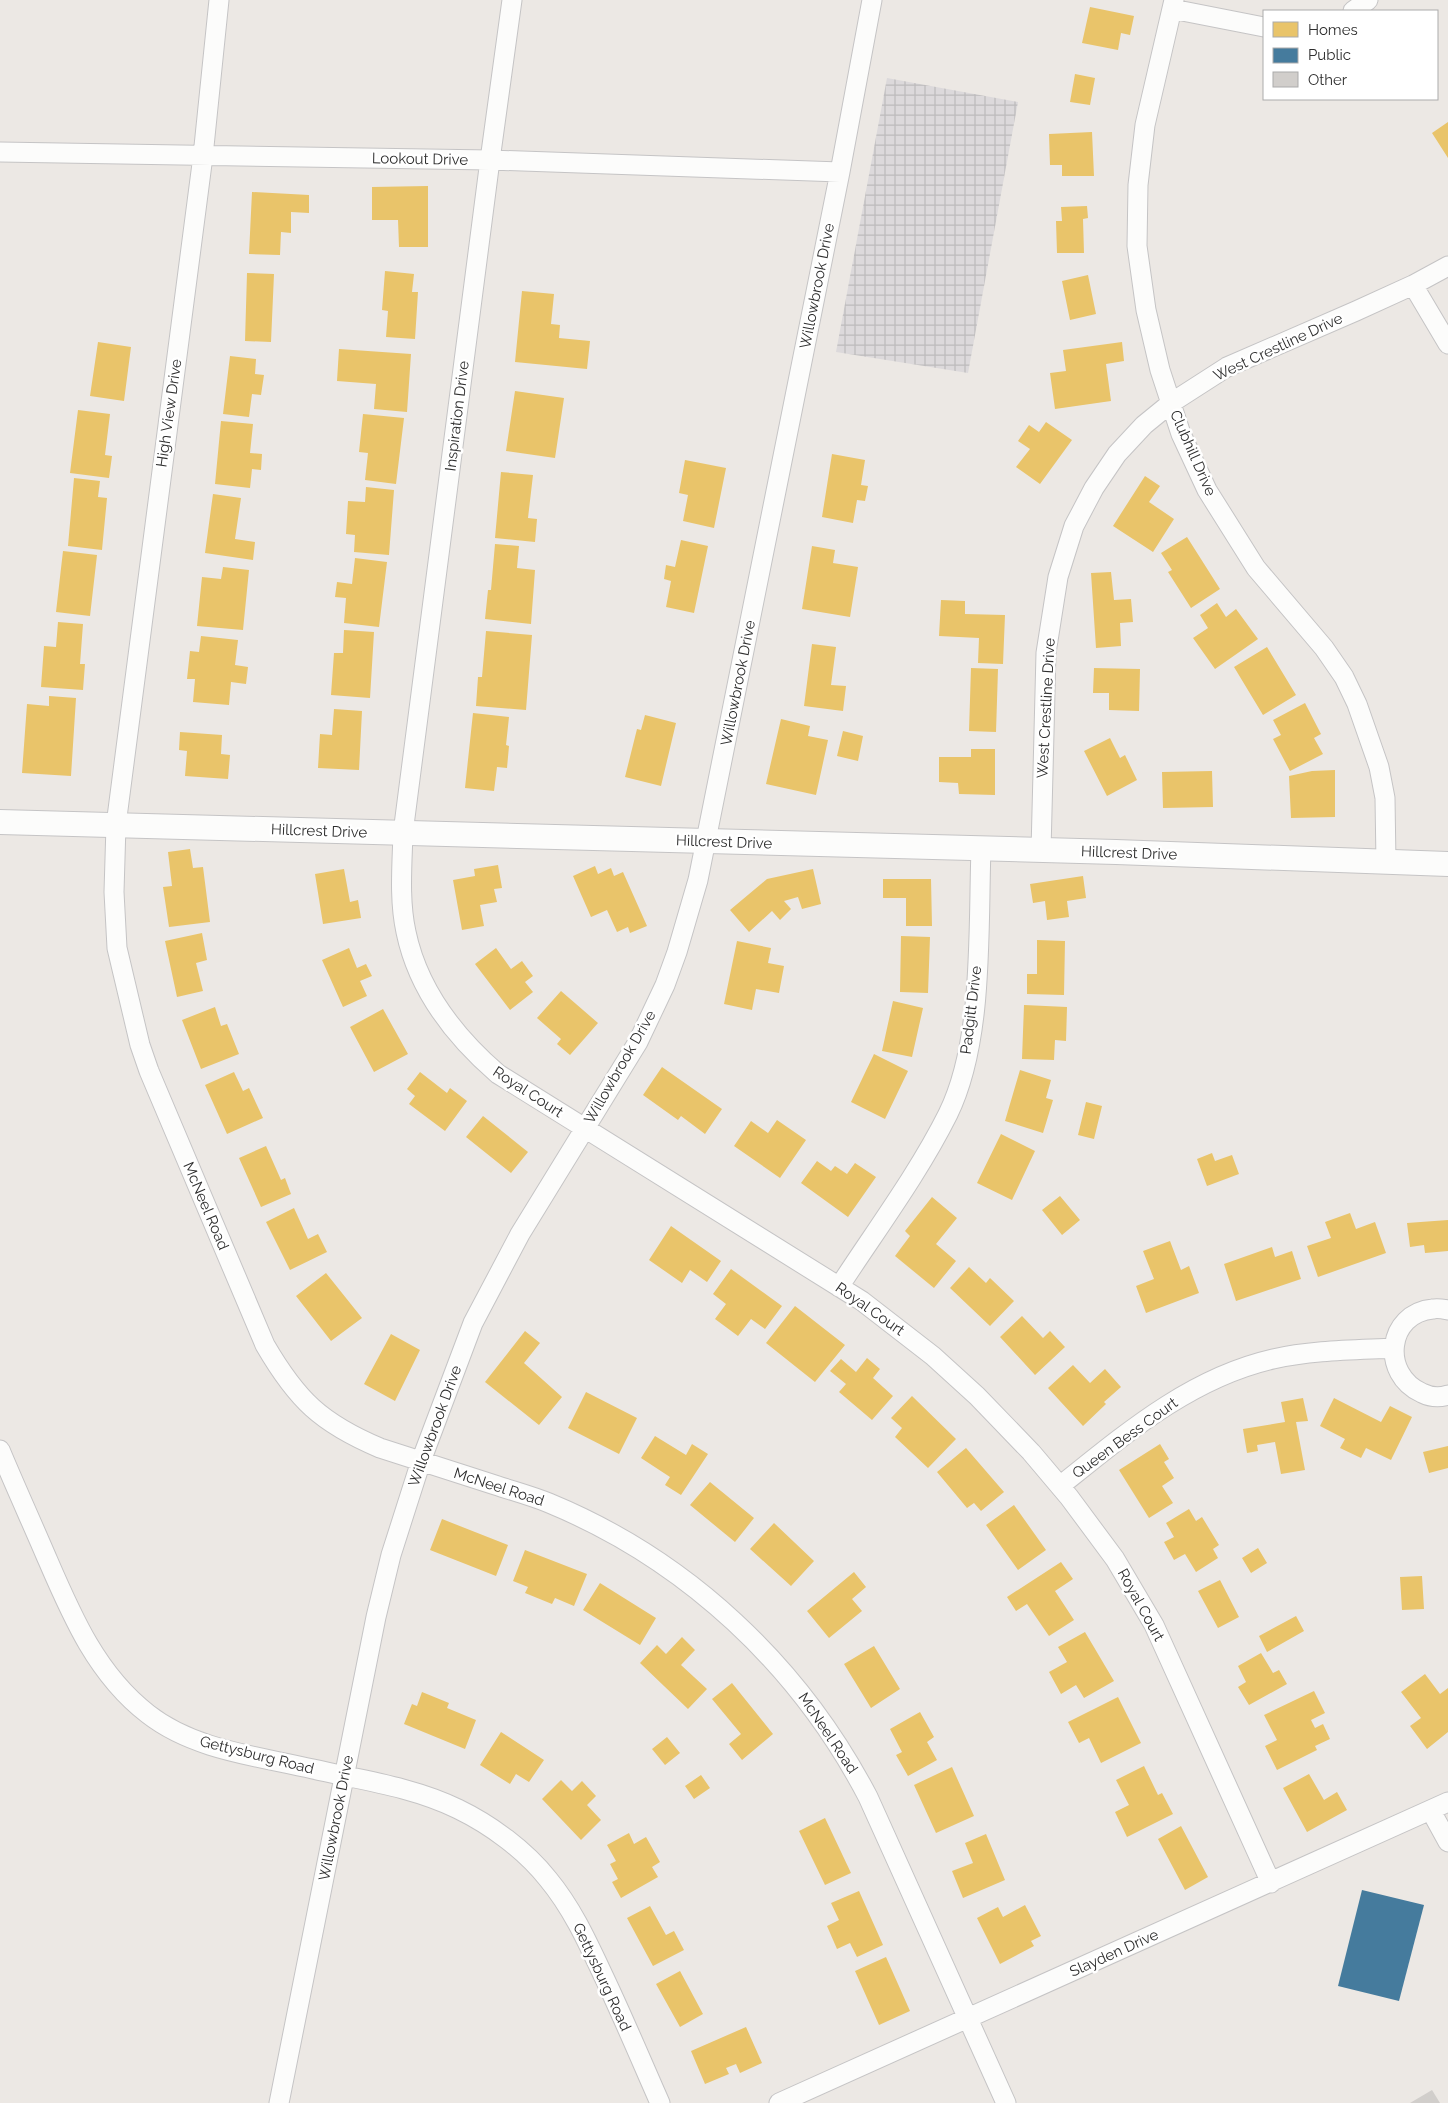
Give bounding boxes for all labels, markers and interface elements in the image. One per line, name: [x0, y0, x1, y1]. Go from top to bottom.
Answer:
legend: [1263, 10, 1438, 100]
text: Homes: [1308, 21, 1358, 39]
text: Public: [1308, 46, 1351, 64]
text: Other: [1308, 71, 1348, 89]
street label: Lookout Drive: [372, 149, 469, 169]
street label: Willowbrook Drive: [796, 221, 838, 350]
street label: West Crestline Drive: [1211, 309, 1346, 385]
street label: High View Drive: [152, 358, 186, 468]
street label: Inspiration Drive: [441, 360, 473, 472]
street label: Clubhill Drive: [1166, 407, 1220, 499]
street label: Willowbrook Drive: [717, 618, 759, 747]
street label: West Crestline Drive: [1033, 637, 1059, 779]
street label: Hillcrest Drive: [270, 820, 368, 842]
street label: Hillcrest Drive: [675, 831, 773, 853]
street label: Hillcrest Drive: [1080, 842, 1178, 864]
street label: Padgitt Drive: [957, 965, 985, 1055]
street label: Willowbrook Drive: [580, 1007, 660, 1127]
street label: Royal Court: [489, 1063, 567, 1121]
street label: McNeel Road: [179, 1159, 233, 1253]
street label: Royal Court: [832, 1279, 908, 1339]
street label: Willowbrook Drive: [405, 1363, 465, 1489]
street label: Queen Bess Court: [1069, 1394, 1181, 1482]
street label: McNeel Road: [452, 1464, 546, 1510]
street label: Royal Court: [1114, 1566, 1168, 1644]
street label: McNeel Road: [794, 1689, 862, 1777]
street label: Gettysburg Road: [198, 1732, 316, 1778]
street label: Willowbrook Drive: [315, 1753, 357, 1882]
street label: Gettysburg Road: [569, 1920, 635, 2034]
street label: Slayden Drive: [1067, 1925, 1161, 1981]

